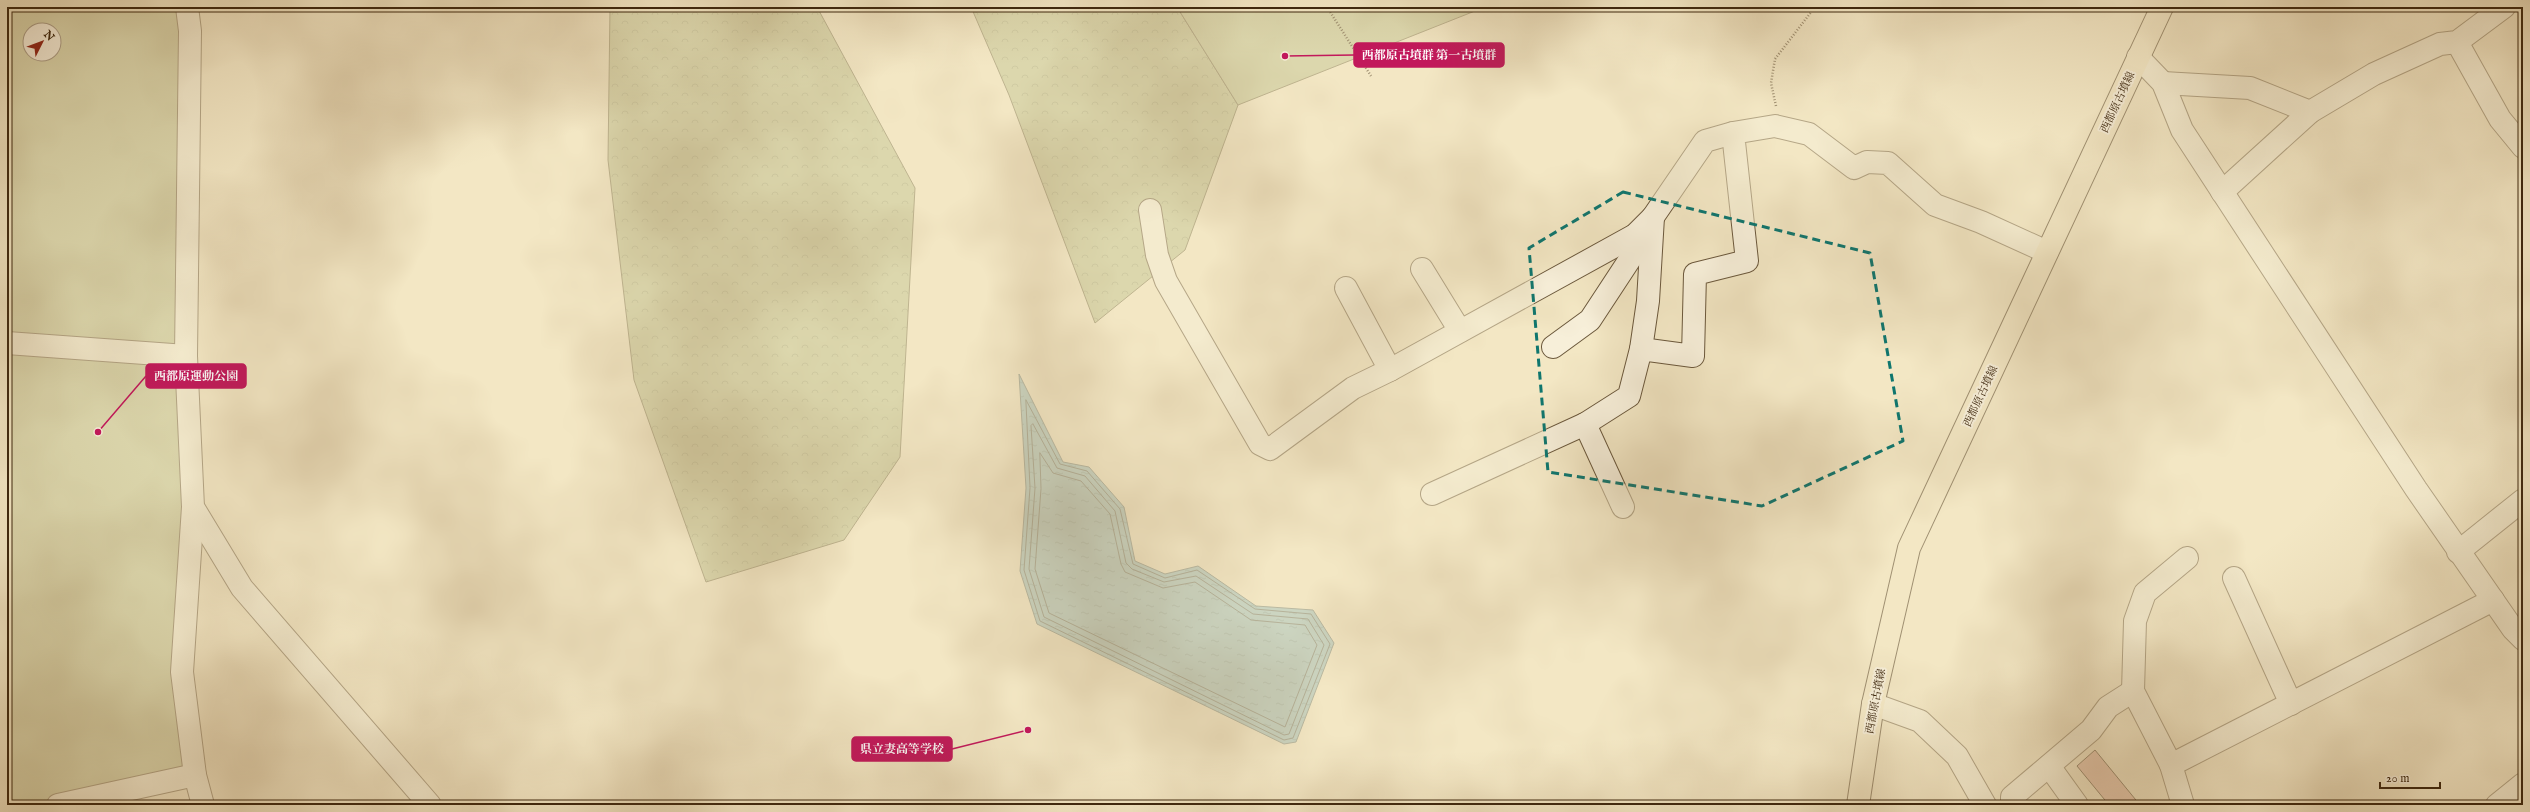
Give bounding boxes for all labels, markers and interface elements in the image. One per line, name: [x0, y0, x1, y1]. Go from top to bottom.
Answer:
north arrow: [22, 22, 62, 62]
text: N: [40, 27, 57, 45]
callout: 西都原古墳群 第一古墳群: [1354, 43, 1504, 67]
text: 西都原古墳群 第一古墳群: [1362, 48, 1496, 63]
street label: 西都原古墳線: [2098, 70, 2138, 135]
callout: 西都原運動公園: [146, 364, 246, 388]
street label: 西都原古墳線: [1961, 364, 2001, 429]
text: 西都原運動公園: [154, 369, 238, 384]
street label: 西都原古墳線: [1863, 667, 1889, 735]
callout: 県立妻高等学校: [852, 737, 952, 761]
text: 県立妻高等学校: [860, 742, 944, 757]
scale bar: [2380, 764, 2440, 790]
text: 20 m: [2386, 771, 2409, 786]

